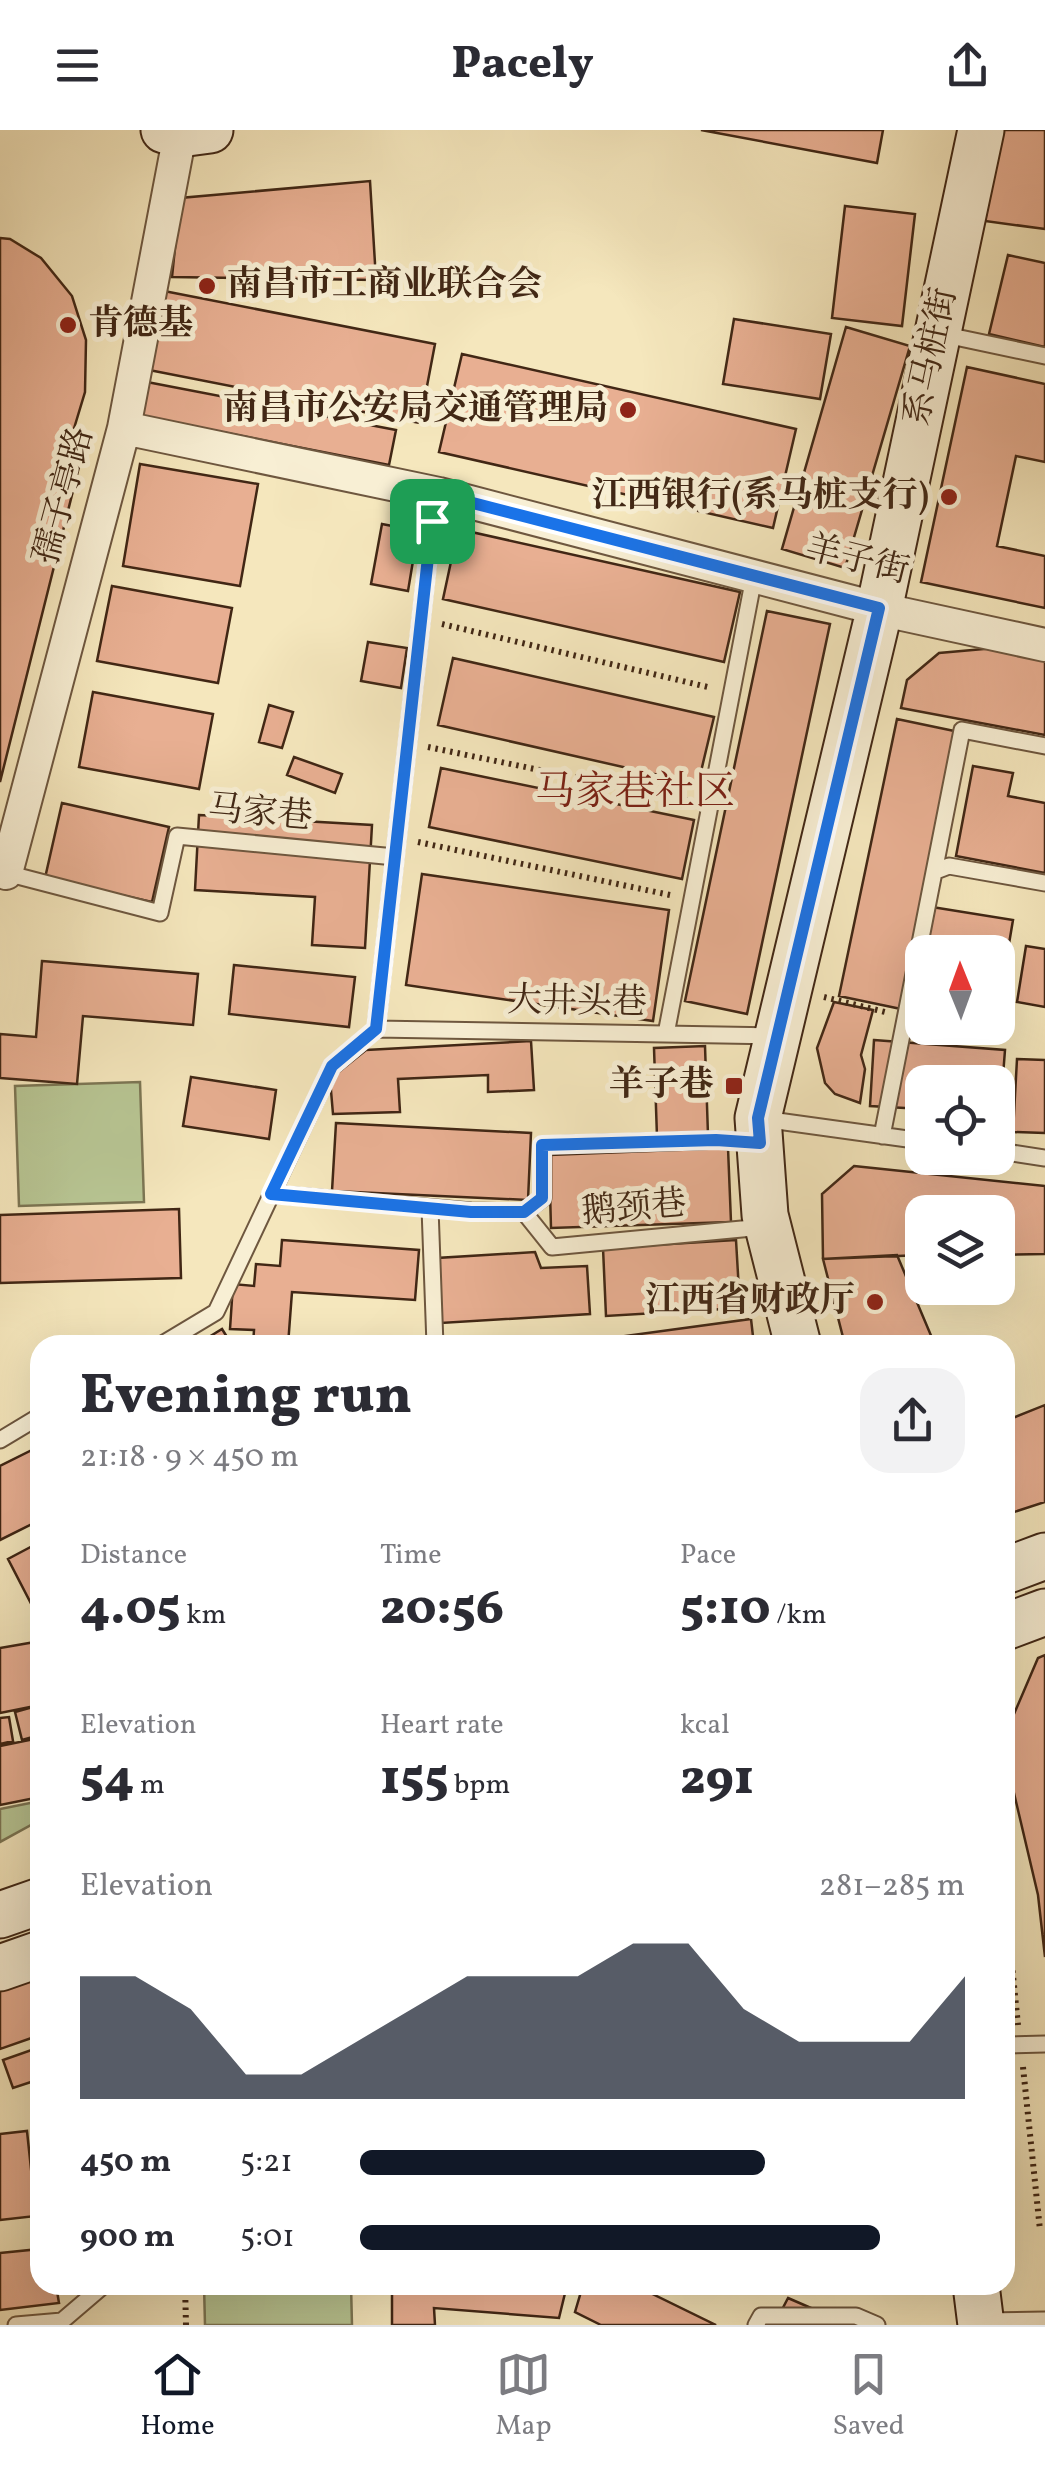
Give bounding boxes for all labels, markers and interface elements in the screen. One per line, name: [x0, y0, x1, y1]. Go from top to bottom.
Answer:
text: Pacely: [451, 34, 594, 97]
icon: menu: [50, 38, 105, 93]
icon: share: [940, 38, 995, 93]
place label: 南昌市工商业联合会: [227, 262, 542, 310]
marker: 南昌市工商业联合会: [196, 275, 218, 297]
street label: 系马桩街: [894, 284, 970, 430]
place label: 肯德基: [88, 301, 193, 349]
marker: 肯德基: [57, 314, 79, 336]
place label: 南昌市公安局交通管理局: [223, 386, 608, 434]
marker: 南昌市公安局交通管理局: [617, 399, 639, 421]
street label: 孺子亭路: [24, 422, 106, 570]
place label: 江西银行(系马桩支行): [591, 473, 929, 521]
pin: [390, 479, 475, 564]
marker: 江西银行(系马桩支行): [938, 486, 960, 508]
icon: arrive: [405, 494, 460, 549]
street label: 羊子街: [800, 525, 914, 597]
district label: 马家巷社区: [535, 766, 735, 822]
street label: 马家巷: [206, 786, 314, 842]
north arrow: [905, 935, 1015, 1045]
map controls: [905, 935, 1015, 1305]
street label: 大井头巷: [507, 978, 647, 1028]
place label: 羊子巷: [609, 1062, 714, 1110]
button: locate: [905, 1065, 1015, 1175]
marker: 羊子巷: [723, 1075, 745, 1097]
street label: 鹅颈巷: [580, 1181, 688, 1237]
button: layers: [905, 1195, 1015, 1305]
place label: 江西省财政厅: [645, 1278, 855, 1326]
marker: 江西省财政厅: [864, 1291, 886, 1313]
text: Evening run: [80, 1360, 412, 1436]
button: share: [860, 1368, 965, 1473]
text: 21:18 · 9 × 450 m: [80, 1436, 299, 1480]
text: Distance: [80, 1536, 187, 1575]
text: Time: [380, 1536, 441, 1575]
text: Pace: [680, 1536, 736, 1575]
text: 4.05: [80, 1575, 181, 1645]
text: 20:56: [380, 1575, 504, 1645]
text: 5:10: [680, 1575, 771, 1645]
text: km: [181, 1596, 226, 1635]
text: /km: [771, 1596, 827, 1635]
text: Elevation: [80, 1706, 196, 1745]
text: Heart rate: [380, 1706, 504, 1745]
text: kcal: [680, 1706, 730, 1745]
text: 54: [80, 1745, 134, 1815]
text: 155: [380, 1745, 448, 1815]
text: 291: [680, 1745, 754, 1815]
text: m: [134, 1766, 165, 1805]
text: bpm: [448, 1766, 510, 1805]
text: Elevation: [80, 1865, 213, 1909]
text: 281–285 m: [819, 1865, 965, 1909]
text: 450 m: [80, 2141, 171, 2185]
text: 5:21: [240, 2141, 293, 2185]
text: 900 m: [80, 2216, 175, 2260]
text: 5:01: [240, 2216, 295, 2260]
tab: Home: [140, 2347, 215, 2446]
tab: Map: [495, 2347, 551, 2446]
tab: Saved: [832, 2347, 905, 2446]

